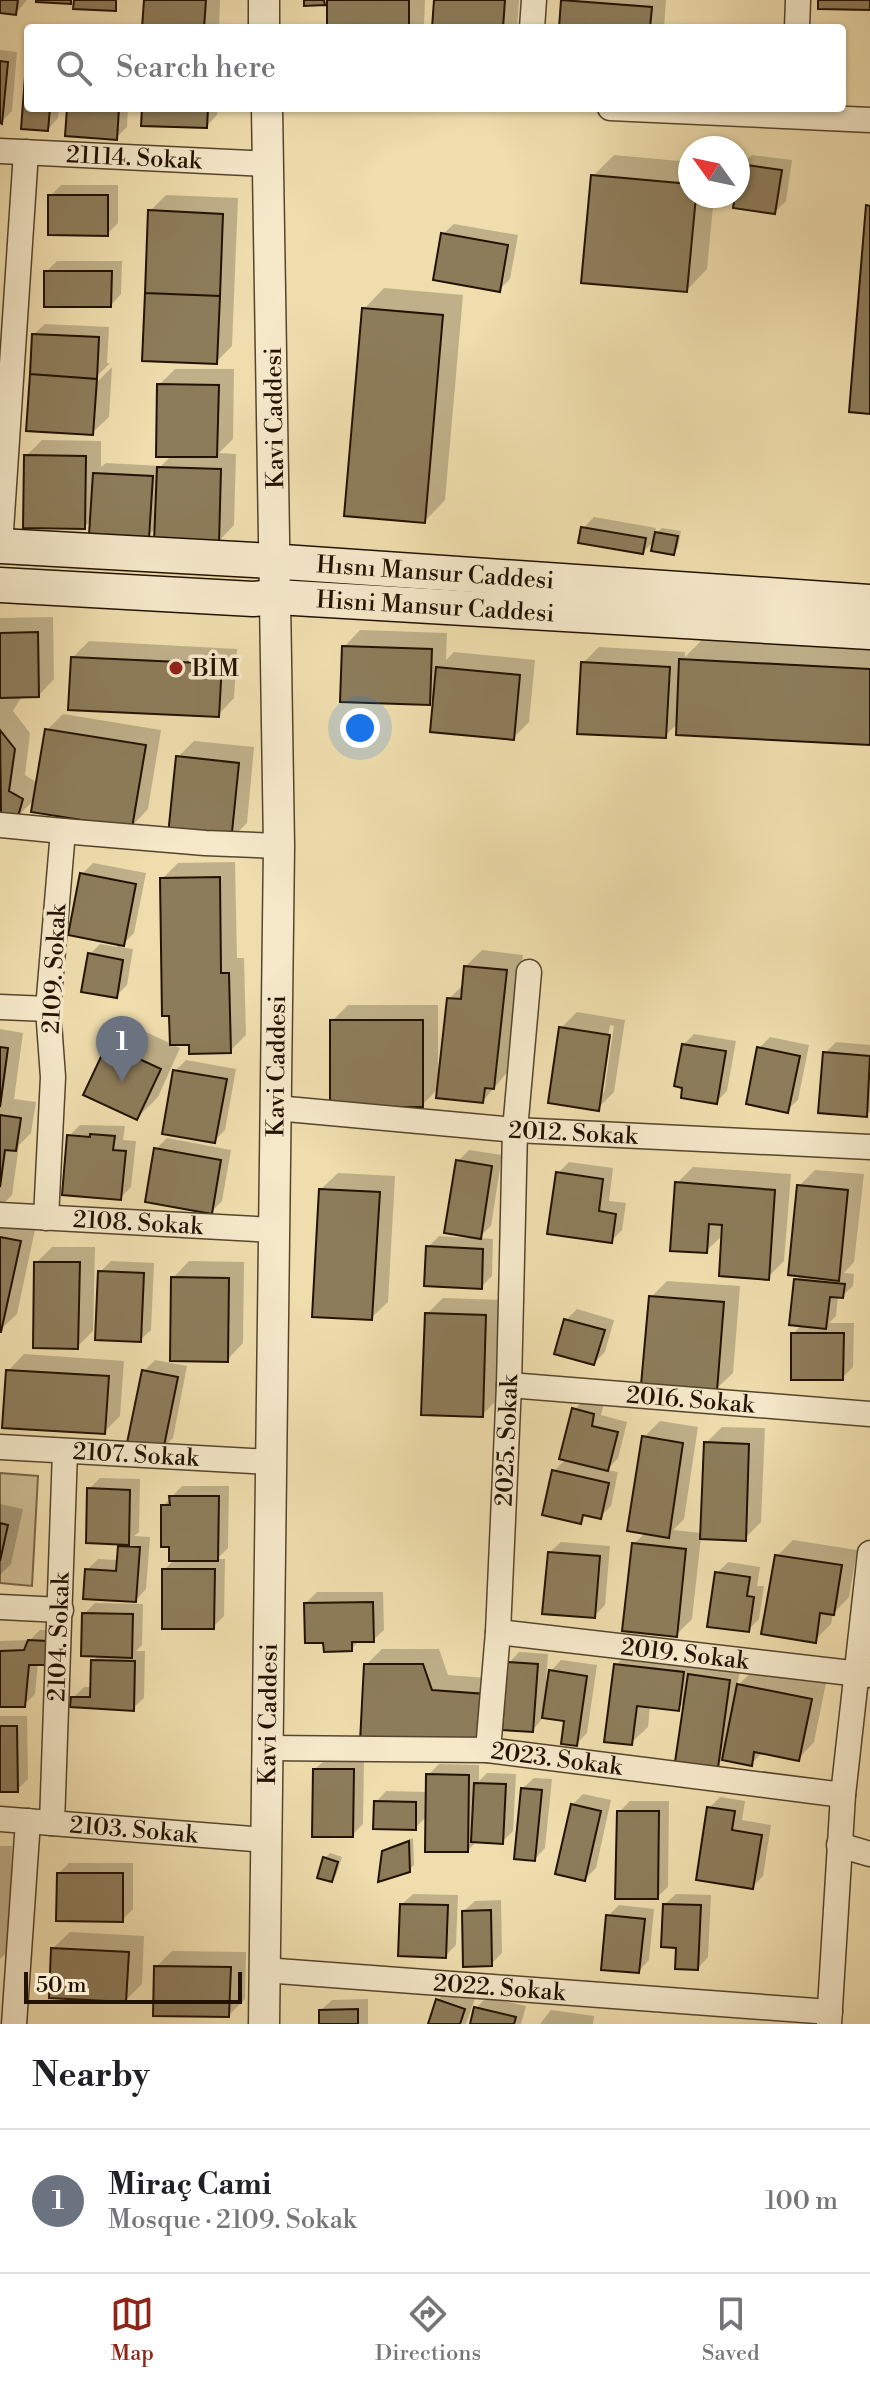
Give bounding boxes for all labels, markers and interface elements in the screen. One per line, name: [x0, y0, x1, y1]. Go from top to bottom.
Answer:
search box: [24, 24, 846, 112]
icon: search: [52, 46, 96, 90]
text: Search here: [116, 49, 276, 87]
north arrow: [678, 136, 750, 208]
street label: 21114. Sokak: [65, 140, 204, 177]
street label: Kavi Caddesi: [259, 347, 291, 489]
street label: Hısnı Mansur Caddesi: [315, 550, 555, 596]
street label: Hisni Mansur Caddesi: [315, 585, 555, 629]
place label: BİM: [191, 653, 239, 684]
marker: BİM: [167, 659, 185, 677]
your location: [340, 708, 380, 748]
street label: 2109. Sokak: [37, 902, 73, 1035]
street label: Kavi Caddesi: [261, 995, 293, 1137]
pin: 1: [96, 1016, 148, 1082]
street label: 2012. Sokak: [508, 1116, 639, 1152]
street label: 2108. Sokak: [72, 1205, 205, 1242]
street label: 2025. Sokak: [490, 1373, 525, 1507]
street label: 2016. Sokak: [625, 1380, 757, 1421]
street label: 2107. Sokak: [72, 1437, 201, 1474]
street label: 2104. Sokak: [42, 1570, 77, 1702]
street label: 2019. Sokak: [619, 1632, 752, 1677]
street label: Kavi Caddesi: [253, 1643, 285, 1785]
street label: 2023. Sokak: [489, 1736, 625, 1783]
street label: 2103. Sokak: [68, 1811, 200, 1851]
scale bar: [24, 1968, 242, 2004]
street label: 2022. Sokak: [432, 1969, 568, 2008]
text: 50 m: [36, 1972, 87, 1999]
text: Nearby: [32, 2055, 150, 2097]
text: Miraç Cami: [108, 2166, 271, 2204]
text: 1: [52, 2185, 64, 2217]
text: 100 m: [765, 2185, 838, 2217]
text: Mosque · 2109. Sokak: [108, 2204, 356, 2236]
tab: Map: [110, 2292, 154, 2367]
tab: Directions: [375, 2292, 481, 2367]
tab: Saved: [702, 2292, 760, 2367]

